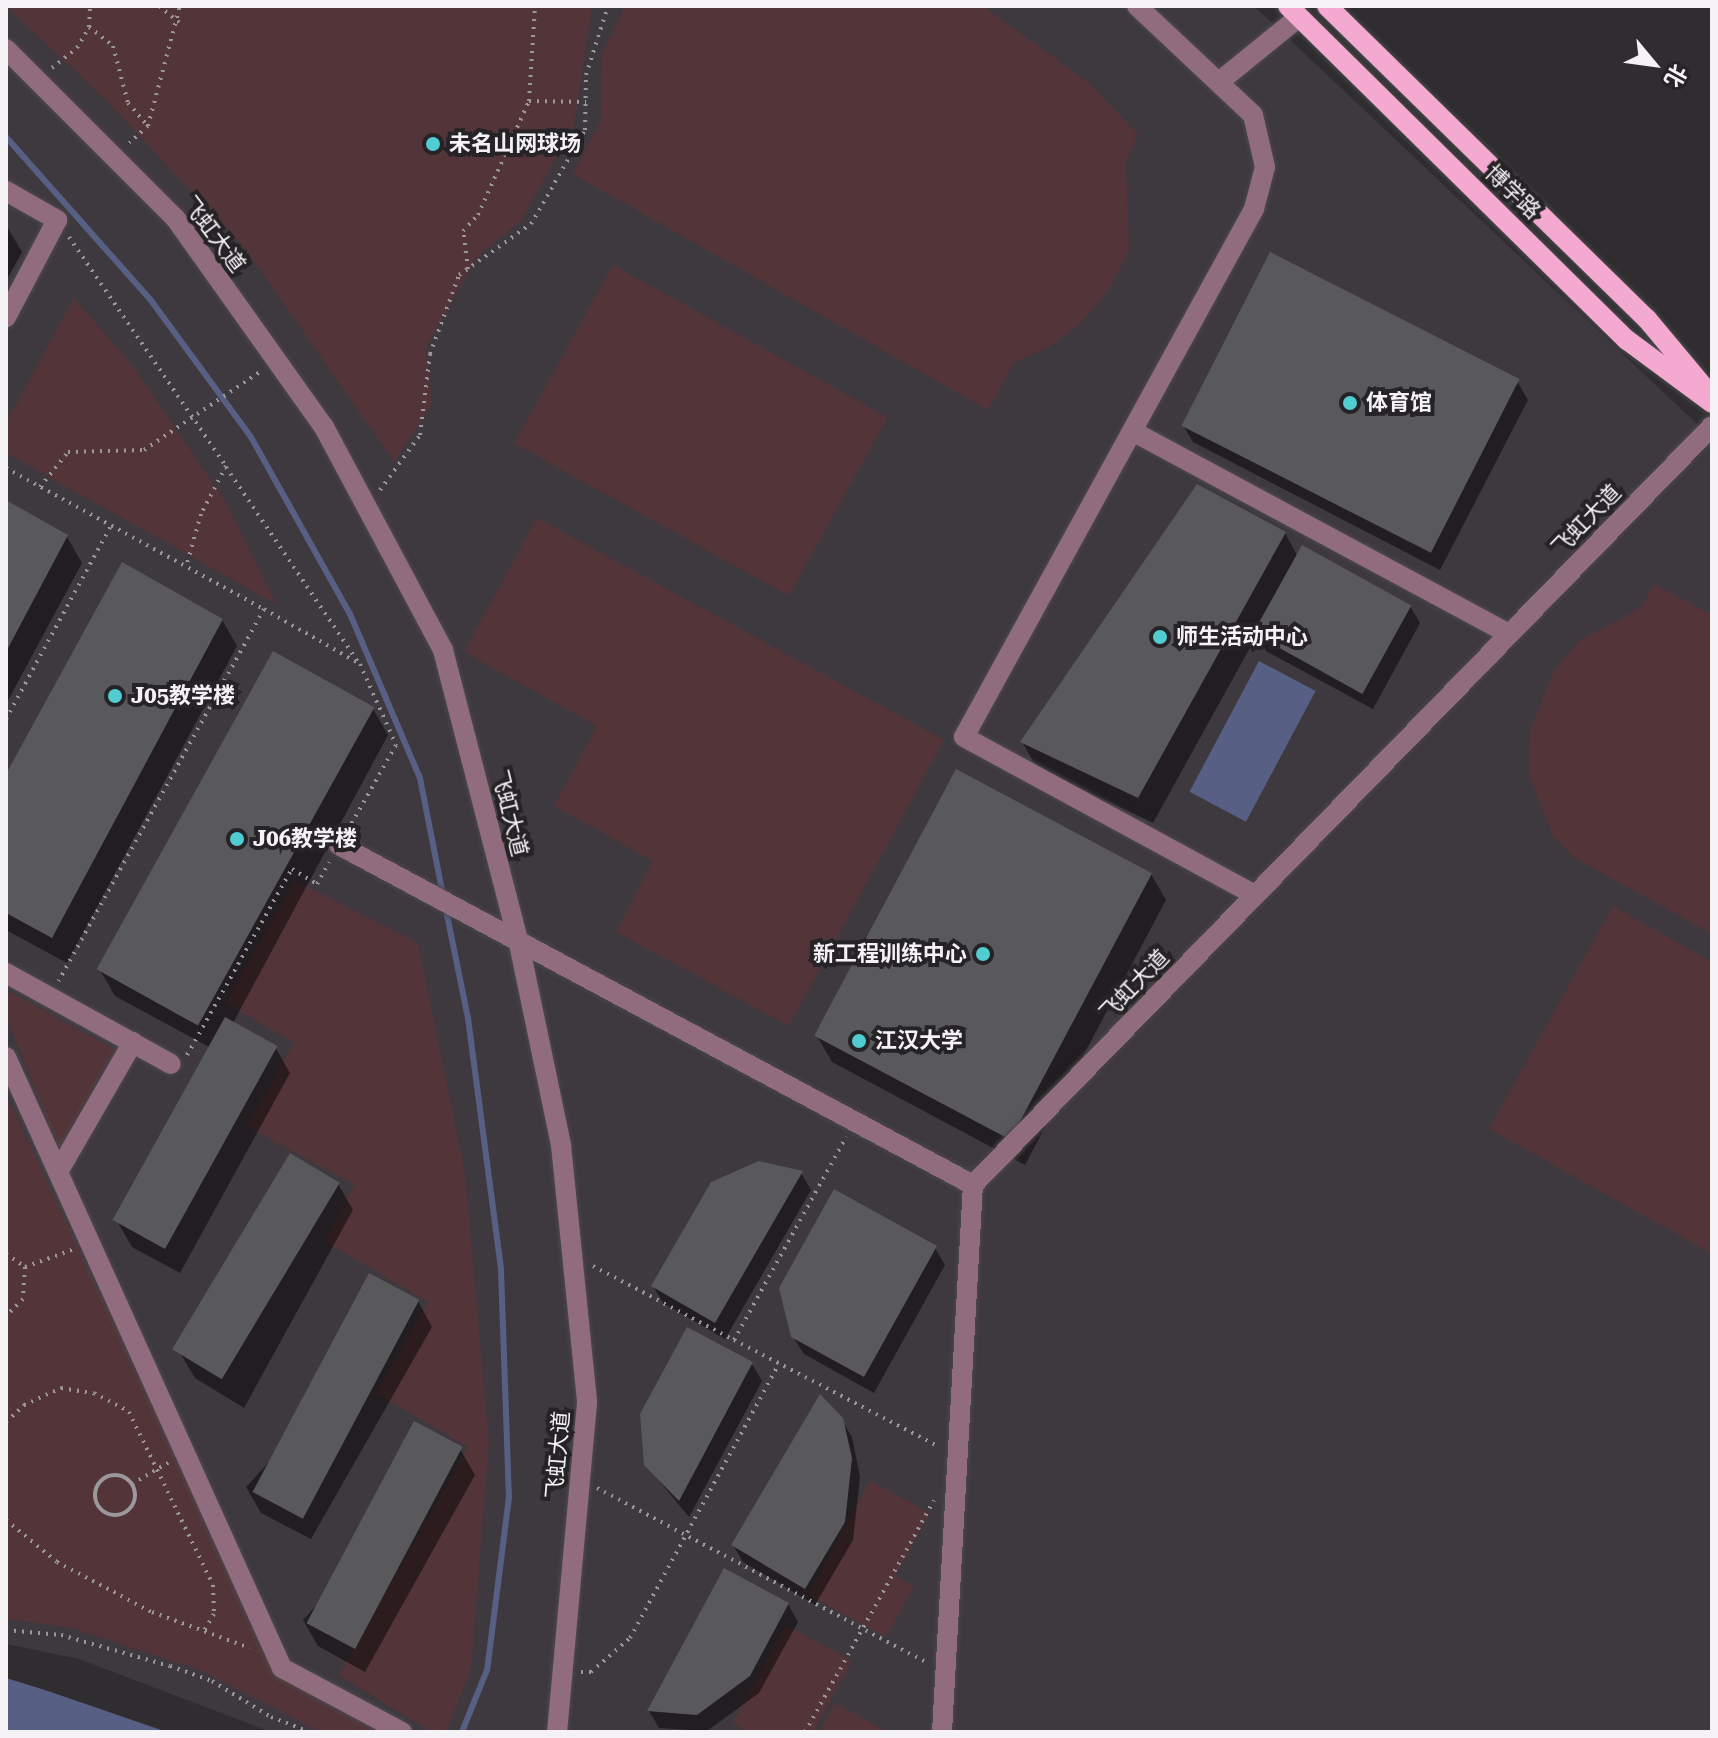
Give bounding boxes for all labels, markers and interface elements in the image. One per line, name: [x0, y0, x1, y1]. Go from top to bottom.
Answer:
north arrow: [1614, 24, 1694, 104]
text: 北: [1659, 60, 1692, 92]
place label: 未名山网球场: [449, 131, 581, 157]
marker: 未名山网球场: [424, 135, 442, 153]
street label: 博学路: [1480, 160, 1546, 224]
street label: 飞虹大道: [177, 191, 251, 277]
place label: 体育馆: [1366, 390, 1432, 416]
marker: 体育馆: [1341, 394, 1359, 412]
street label: 飞虹大道: [1546, 479, 1626, 561]
place label: 师生活动中心: [1176, 624, 1308, 650]
marker: 师生活动中心: [1151, 628, 1169, 646]
place label: J05教学楼: [131, 683, 235, 709]
marker: J05教学楼: [106, 687, 124, 705]
street label: 飞虹大道: [487, 767, 533, 859]
place label: J06教学楼: [253, 826, 357, 852]
marker: J06教学楼: [228, 830, 246, 848]
place label: 新工程训练中心: [813, 941, 967, 967]
street label: 飞虹大道: [1094, 944, 1174, 1026]
marker: 新工程训练中心: [974, 945, 992, 963]
place label: 江汉大学: [875, 1028, 963, 1054]
marker: 江汉大学: [850, 1032, 868, 1050]
street label: 飞虹大道: [541, 1410, 575, 1500]

